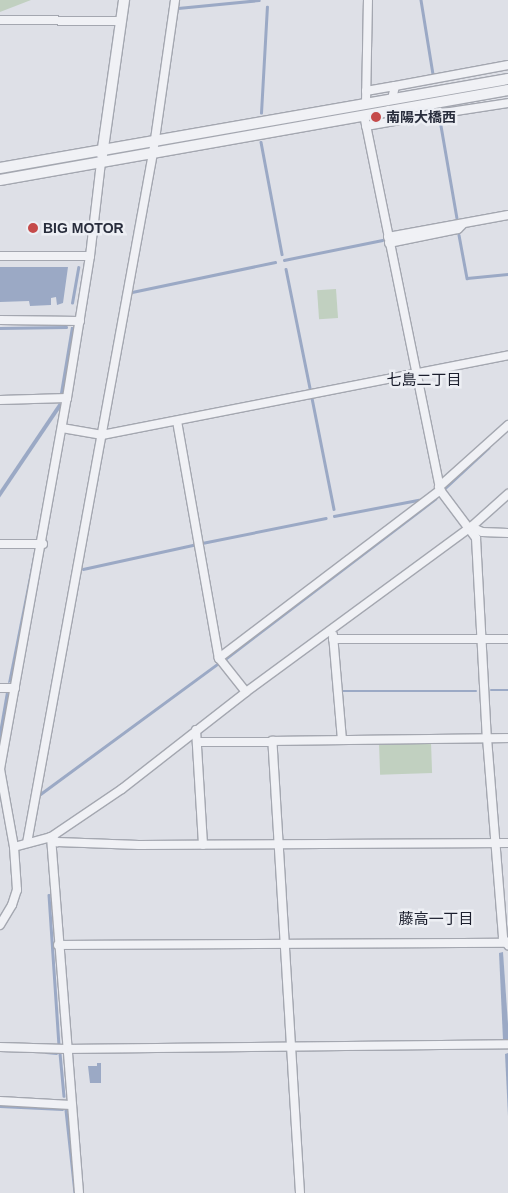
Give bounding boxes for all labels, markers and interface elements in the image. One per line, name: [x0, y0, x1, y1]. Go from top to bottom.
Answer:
place label: 南陽大橋西: [386, 109, 456, 125]
marker: 南陽大橋西: [370, 111, 382, 123]
place label: BIG MOTOR: [43, 220, 124, 236]
marker: BIG MOTOR: [27, 222, 39, 234]
district label: 七島二丁目: [387, 371, 461, 389]
district label: 藤高一丁目: [399, 910, 473, 928]

